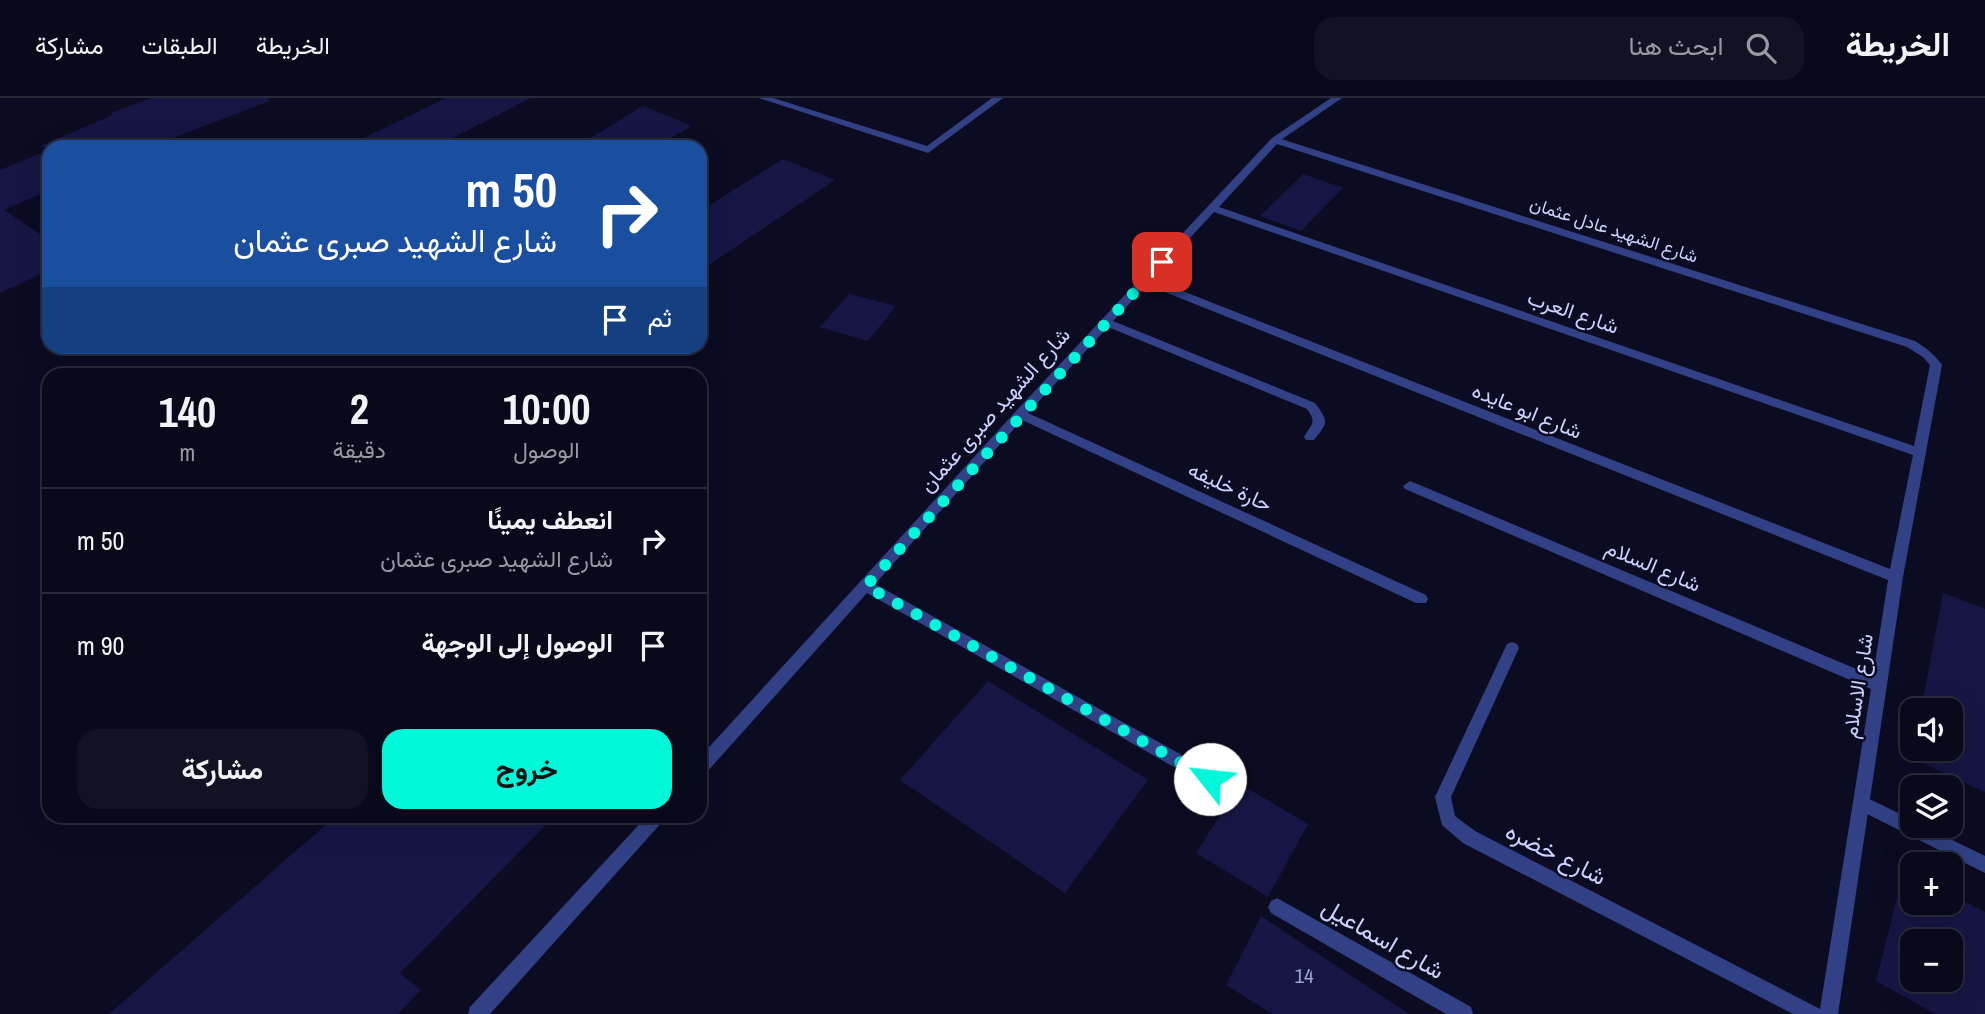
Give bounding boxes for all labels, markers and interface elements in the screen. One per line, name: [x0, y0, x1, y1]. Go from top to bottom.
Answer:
search box: [1314, 17, 1804, 80]
text: الخريطة: [1846, 22, 1950, 66]
text: ابحث هنا: [1628, 28, 1724, 63]
text: مشاركة: [35, 29, 103, 61]
text: الطبقات: [141, 29, 218, 61]
text: الخريطة: [256, 29, 330, 61]
icon: search: [1742, 29, 1780, 67]
text: 50 m: [465, 156, 557, 222]
icon: right: [581, 168, 672, 259]
street label: شارع الشهيد عادل عثمان: [1527, 191, 1701, 269]
text: شارع الشهيد صبرى عثمان: [233, 219, 557, 262]
pin: [1132, 232, 1192, 292]
icon: arrive: [1143, 243, 1181, 281]
street label: شارع العرب: [1524, 282, 1623, 341]
text: ثم: [648, 300, 672, 335]
icon: arrive: [596, 301, 634, 339]
street label: شارع الشهيد صبرى عثمان: [913, 321, 1076, 498]
street label: شارع ابو عايده: [1468, 375, 1586, 446]
text: 2: [350, 381, 369, 437]
text: 10:00: [502, 381, 590, 437]
text: 140: [159, 384, 216, 440]
text: دقيقة: [333, 434, 386, 465]
text: الوصول: [513, 434, 580, 465]
text: m: [179, 437, 195, 468]
street label: حارة خليفه: [1184, 455, 1277, 519]
text: انعطف يمينًا: [487, 502, 613, 537]
icon: right: [634, 522, 672, 560]
text: 50 m: [77, 523, 124, 558]
street label: شارع السلام: [1601, 532, 1705, 599]
text: شارع الشهيد صبرى عثمان: [380, 543, 613, 574]
text: الوصول إلى الوجهة: [421, 625, 613, 660]
icon: arrive: [634, 627, 672, 665]
text: 90 m: [77, 628, 124, 663]
street label: شارع الاسلام: [1835, 632, 1880, 740]
map controls: [1900, 698, 1963, 992]
button: sound: [1900, 698, 1963, 761]
button: مشاركة: [77, 729, 368, 809]
button: خروج: [382, 729, 672, 809]
position arrow: [1173, 742, 1247, 816]
button: layers: [1900, 775, 1963, 838]
street label: شارع خضره: [1500, 814, 1612, 893]
button: +: [1900, 852, 1963, 915]
street label: شارع اسماعيل: [1316, 890, 1451, 987]
button: −: [1900, 929, 1963, 992]
house number: 14: [1294, 961, 1314, 990]

